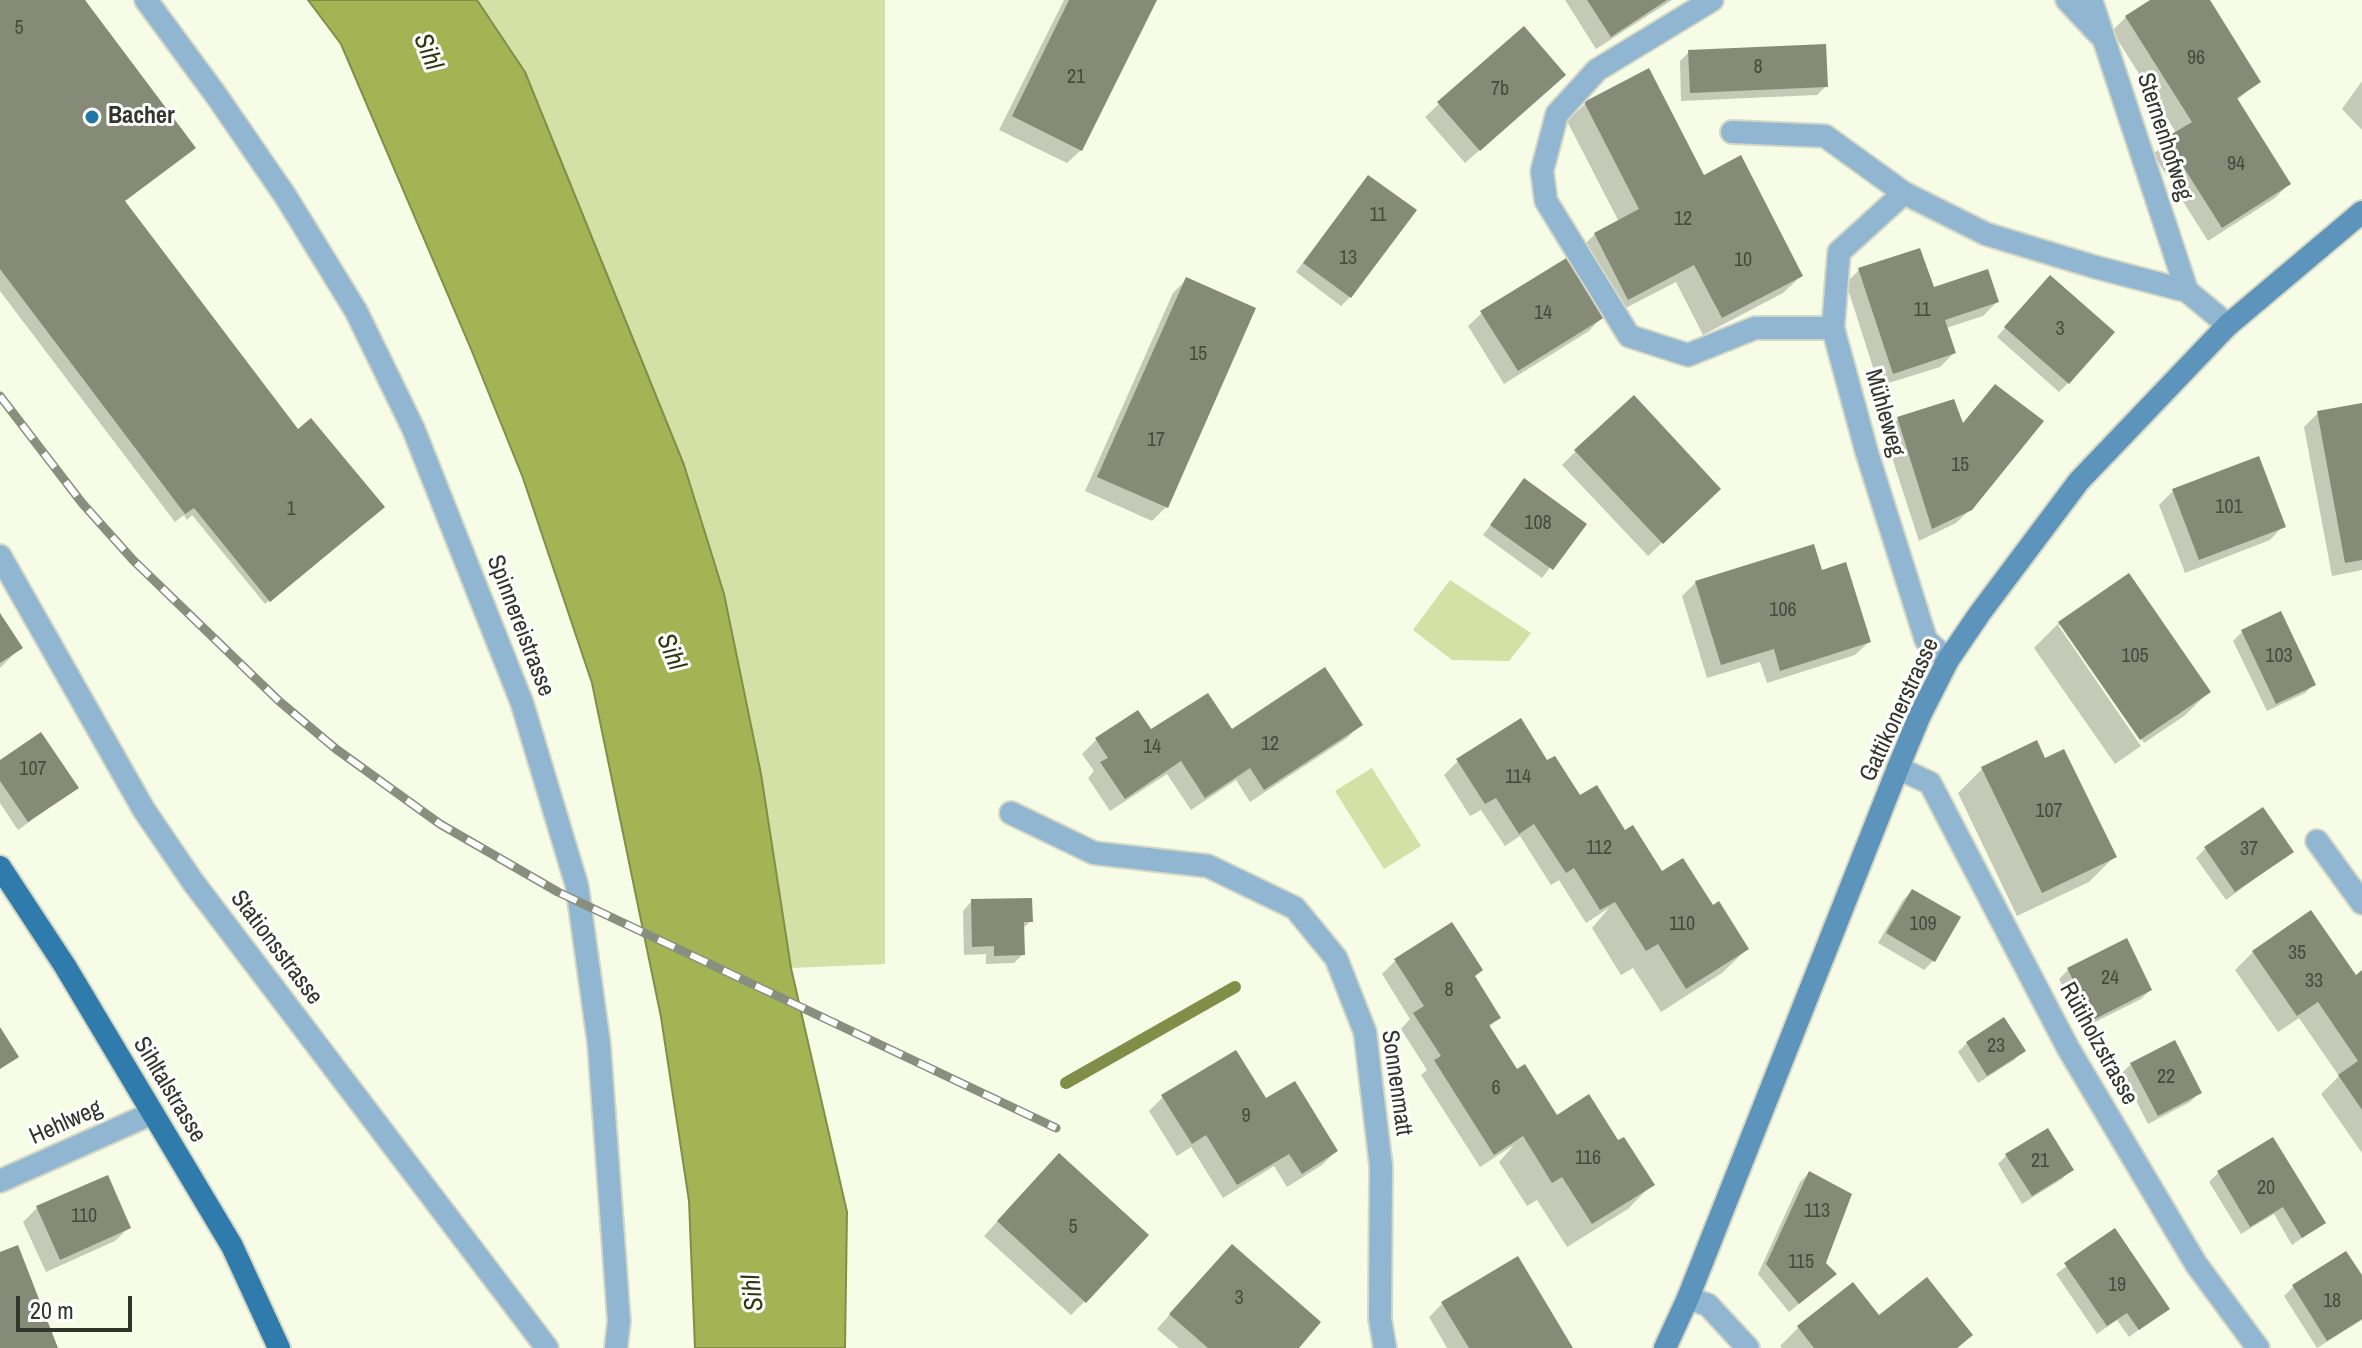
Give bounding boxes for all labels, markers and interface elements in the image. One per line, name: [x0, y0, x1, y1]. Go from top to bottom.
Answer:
house number: 5: [14, 17, 24, 41]
water label: Sihl: [406, 29, 448, 75]
house number: 96: [2187, 47, 2205, 71]
house number: 8: [1753, 56, 1763, 80]
house number: 21: [1067, 66, 1085, 90]
street label: Sternenhofweg: [2130, 70, 2198, 204]
house number: 7b: [1491, 78, 1509, 102]
place label: Bacher: [108, 103, 175, 131]
marker: Bacher: [83, 108, 101, 126]
house number: 94: [2227, 153, 2245, 177]
house number: 11: [1369, 204, 1387, 228]
house number: 12: [1674, 208, 1692, 232]
house number: 13: [1339, 247, 1357, 271]
house number: 10: [1734, 249, 1752, 273]
house number: 11: [1913, 299, 1931, 323]
house number: 14: [1534, 302, 1552, 326]
house number: 3: [2055, 318, 2065, 342]
house number: 15: [1189, 343, 1207, 367]
street label: Mühleweg: [1858, 366, 1910, 460]
house number: 17: [1147, 429, 1165, 453]
house number: 15: [1951, 454, 1969, 478]
house number: 101: [2215, 496, 2243, 520]
house number: 1: [286, 498, 296, 522]
house number: 108: [1524, 512, 1552, 536]
street label: Spinnereistrasse: [480, 551, 560, 701]
house number: 106: [1769, 599, 1797, 623]
water label: Sihl: [649, 629, 691, 675]
street label: Gattikonerstrasse: [1854, 634, 1946, 786]
house number: 105: [2121, 645, 2149, 669]
house number: 103: [2265, 645, 2293, 669]
house number: 12: [1261, 733, 1279, 757]
house number: 14: [1143, 736, 1161, 760]
house number: 107: [19, 758, 47, 782]
house number: 114: [1505, 766, 1531, 790]
house number: 107: [2035, 800, 2063, 824]
house number: 112: [1586, 837, 1612, 861]
house number: 37: [2240, 838, 2258, 862]
street label: Stationsstrasse: [224, 885, 328, 1011]
house number: 110: [1669, 913, 1695, 937]
house number: 109: [1909, 913, 1937, 937]
house number: 35: [2288, 942, 2306, 966]
house number: 24: [2101, 967, 2119, 991]
house number: 33: [2305, 970, 2323, 994]
street label: Rütiholzstrasse: [2053, 978, 2143, 1110]
house number: 8: [1444, 979, 1454, 1003]
street label: Sonnenmatt: [1374, 1028, 1418, 1138]
street label: Sihltalstrasse: [126, 1032, 212, 1148]
house number: 23: [1987, 1035, 2005, 1059]
house number: 22: [2157, 1066, 2175, 1090]
house number: 6: [1491, 1077, 1501, 1101]
street label: Hehlweg: [25, 1094, 107, 1152]
house number: 9: [1241, 1105, 1251, 1129]
house number: 116: [1575, 1147, 1601, 1171]
house number: 21: [2031, 1150, 2049, 1174]
house number: 20: [2257, 1177, 2275, 1201]
house number: 113: [1804, 1200, 1830, 1224]
house number: 110: [71, 1205, 97, 1229]
house number: 5: [1068, 1216, 1078, 1240]
house number: 115: [1788, 1251, 1814, 1275]
water label: Sihl: [737, 1273, 771, 1313]
house number: 19: [2108, 1274, 2126, 1298]
scale bar: [20, 1280, 136, 1330]
house number: 3: [1234, 1287, 1244, 1311]
house number: 18: [2323, 1290, 2341, 1314]
text: 20 m: [30, 1294, 74, 1326]

